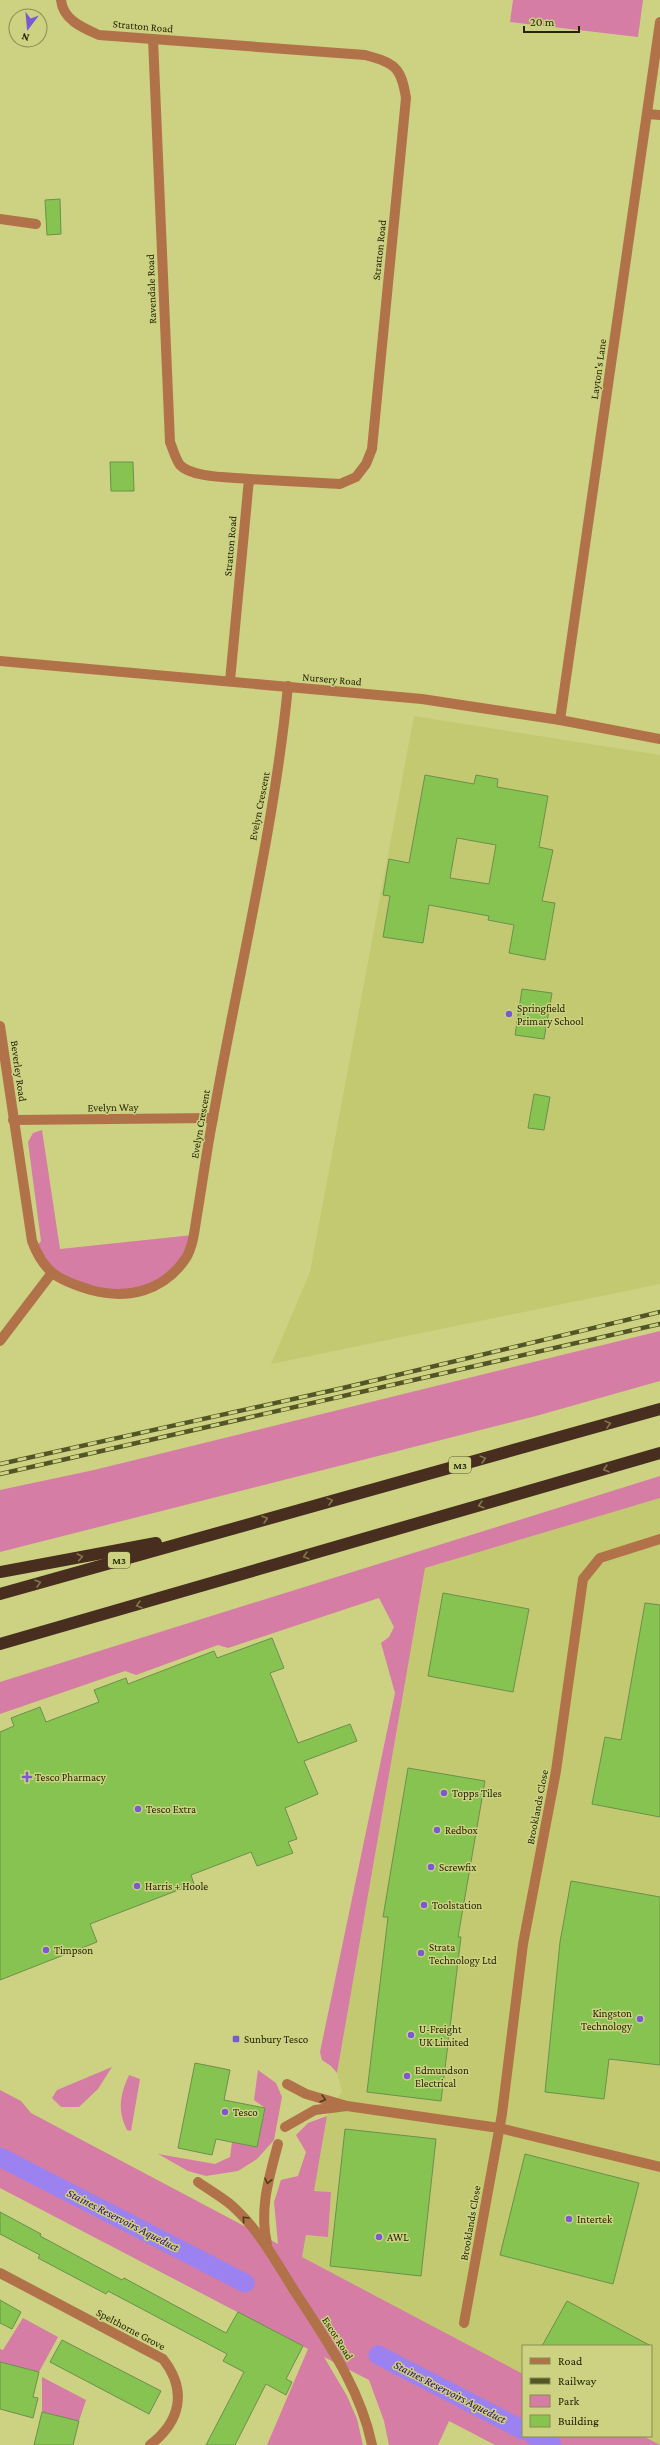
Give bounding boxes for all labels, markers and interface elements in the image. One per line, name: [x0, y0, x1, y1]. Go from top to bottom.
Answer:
north arrow: [8, 8, 48, 48]
scale bar: [524, 8, 579, 34]
text: 20 m: [530, 15, 555, 29]
street label: Stratton Road: [112, 17, 174, 35]
text: N: [20, 31, 31, 44]
street label: Stratton Road: [370, 219, 388, 281]
street label: Ravendale Road: [144, 254, 158, 324]
street label: Layton's Lane: [588, 338, 609, 400]
street label: Stratton Road: [221, 515, 239, 577]
street label: Nursery Road: [302, 670, 362, 689]
street label: Evelyn Crescent: [246, 770, 273, 842]
place label: Springfield Primary School: [517, 1002, 584, 1028]
marker: Springfield Primary School: [504, 1009, 514, 1019]
street label: Beverley Road: [8, 1040, 29, 1103]
street label: Evelyn Crescent: [188, 1088, 213, 1160]
street label: Evelyn Way: [87, 1101, 140, 1114]
one-way arrow: [604, 1420, 611, 1429]
one-way arrow: [479, 1455, 486, 1464]
road number: M3: [449, 1457, 471, 1473]
one-way arrow: [602, 1464, 609, 1473]
one-way arrow: [327, 1497, 334, 1506]
one-way arrow: [477, 1500, 484, 1509]
one-way arrow: [262, 1515, 269, 1524]
one-way arrow: [303, 1551, 310, 1560]
road number: M3: [108, 1552, 130, 1568]
one-way arrow: [76, 1553, 83, 1562]
one-way arrow: [34, 1579, 41, 1588]
one-way arrow: [135, 1600, 142, 1608]
street label: Brooklands Close: [524, 1768, 550, 1845]
place label: Tesco Pharmacy: [35, 1771, 107, 1784]
marker: Tesco Pharmacy: [22, 1772, 32, 1782]
place label: Topps Tiles: [452, 1787, 502, 1800]
marker: Topps Tiles: [439, 1788, 449, 1798]
place label: Tesco Extra: [146, 1803, 196, 1815]
marker: Tesco Extra: [133, 1804, 143, 1814]
place label: Redbox: [445, 1824, 478, 1836]
marker: Redbox: [432, 1825, 442, 1835]
place label: Screwfix: [439, 1861, 476, 1873]
marker: Screwfix: [426, 1862, 436, 1872]
place label: Harris + Hoole: [145, 1880, 208, 1892]
marker: Harris + Hoole: [132, 1881, 142, 1891]
place label: Toolstation: [432, 1899, 482, 1911]
marker: Toolstation: [419, 1900, 429, 1910]
place label: Strata Technology Ltd: [429, 1941, 497, 1967]
place label: Timpson: [54, 1944, 93, 1957]
marker: Timpson: [41, 1945, 51, 1955]
marker: Strata Technology Ltd: [416, 1948, 426, 1958]
place label: Kingston Technology: [581, 2007, 633, 2033]
marker: Kingston Technology: [635, 2014, 645, 2024]
place label: U-Freight UK Limited: [419, 2023, 469, 2048]
marker: U-Freight UK Limited: [406, 2030, 416, 2040]
place label: Sunbury Tesco: [244, 2033, 309, 2046]
marker: Sunbury Tesco: [231, 2034, 241, 2044]
place label: Edmundson Electrical: [415, 2064, 469, 2089]
marker: Edmundson Electrical: [402, 2071, 412, 2081]
one-way arrow: [319, 2094, 326, 2103]
place label: Tesco: [233, 2106, 258, 2118]
marker: Tesco: [220, 2107, 230, 2117]
one-way arrow: [265, 2178, 273, 2185]
street label: Brooklands Close: [458, 2184, 483, 2261]
water label: Staines Reservoirs Aqueduct: [65, 2186, 182, 2255]
place label: Intertek: [577, 2213, 613, 2225]
marker: Intertek: [564, 2214, 574, 2224]
one-way arrow: [242, 2217, 249, 2224]
place label: AWL: [387, 2231, 409, 2243]
marker: AWL: [374, 2232, 384, 2242]
street label: Spelthorne Grove: [94, 2306, 168, 2353]
street label: Escot Road: [320, 2314, 356, 2362]
legend: [522, 2345, 652, 2437]
text: Road: [558, 2354, 583, 2368]
water label: Staines Reservoirs Aqueduct: [392, 2358, 509, 2427]
text: Railway: [558, 2374, 597, 2388]
text: Park: [558, 2394, 580, 2408]
text: Building: [558, 2414, 599, 2428]

